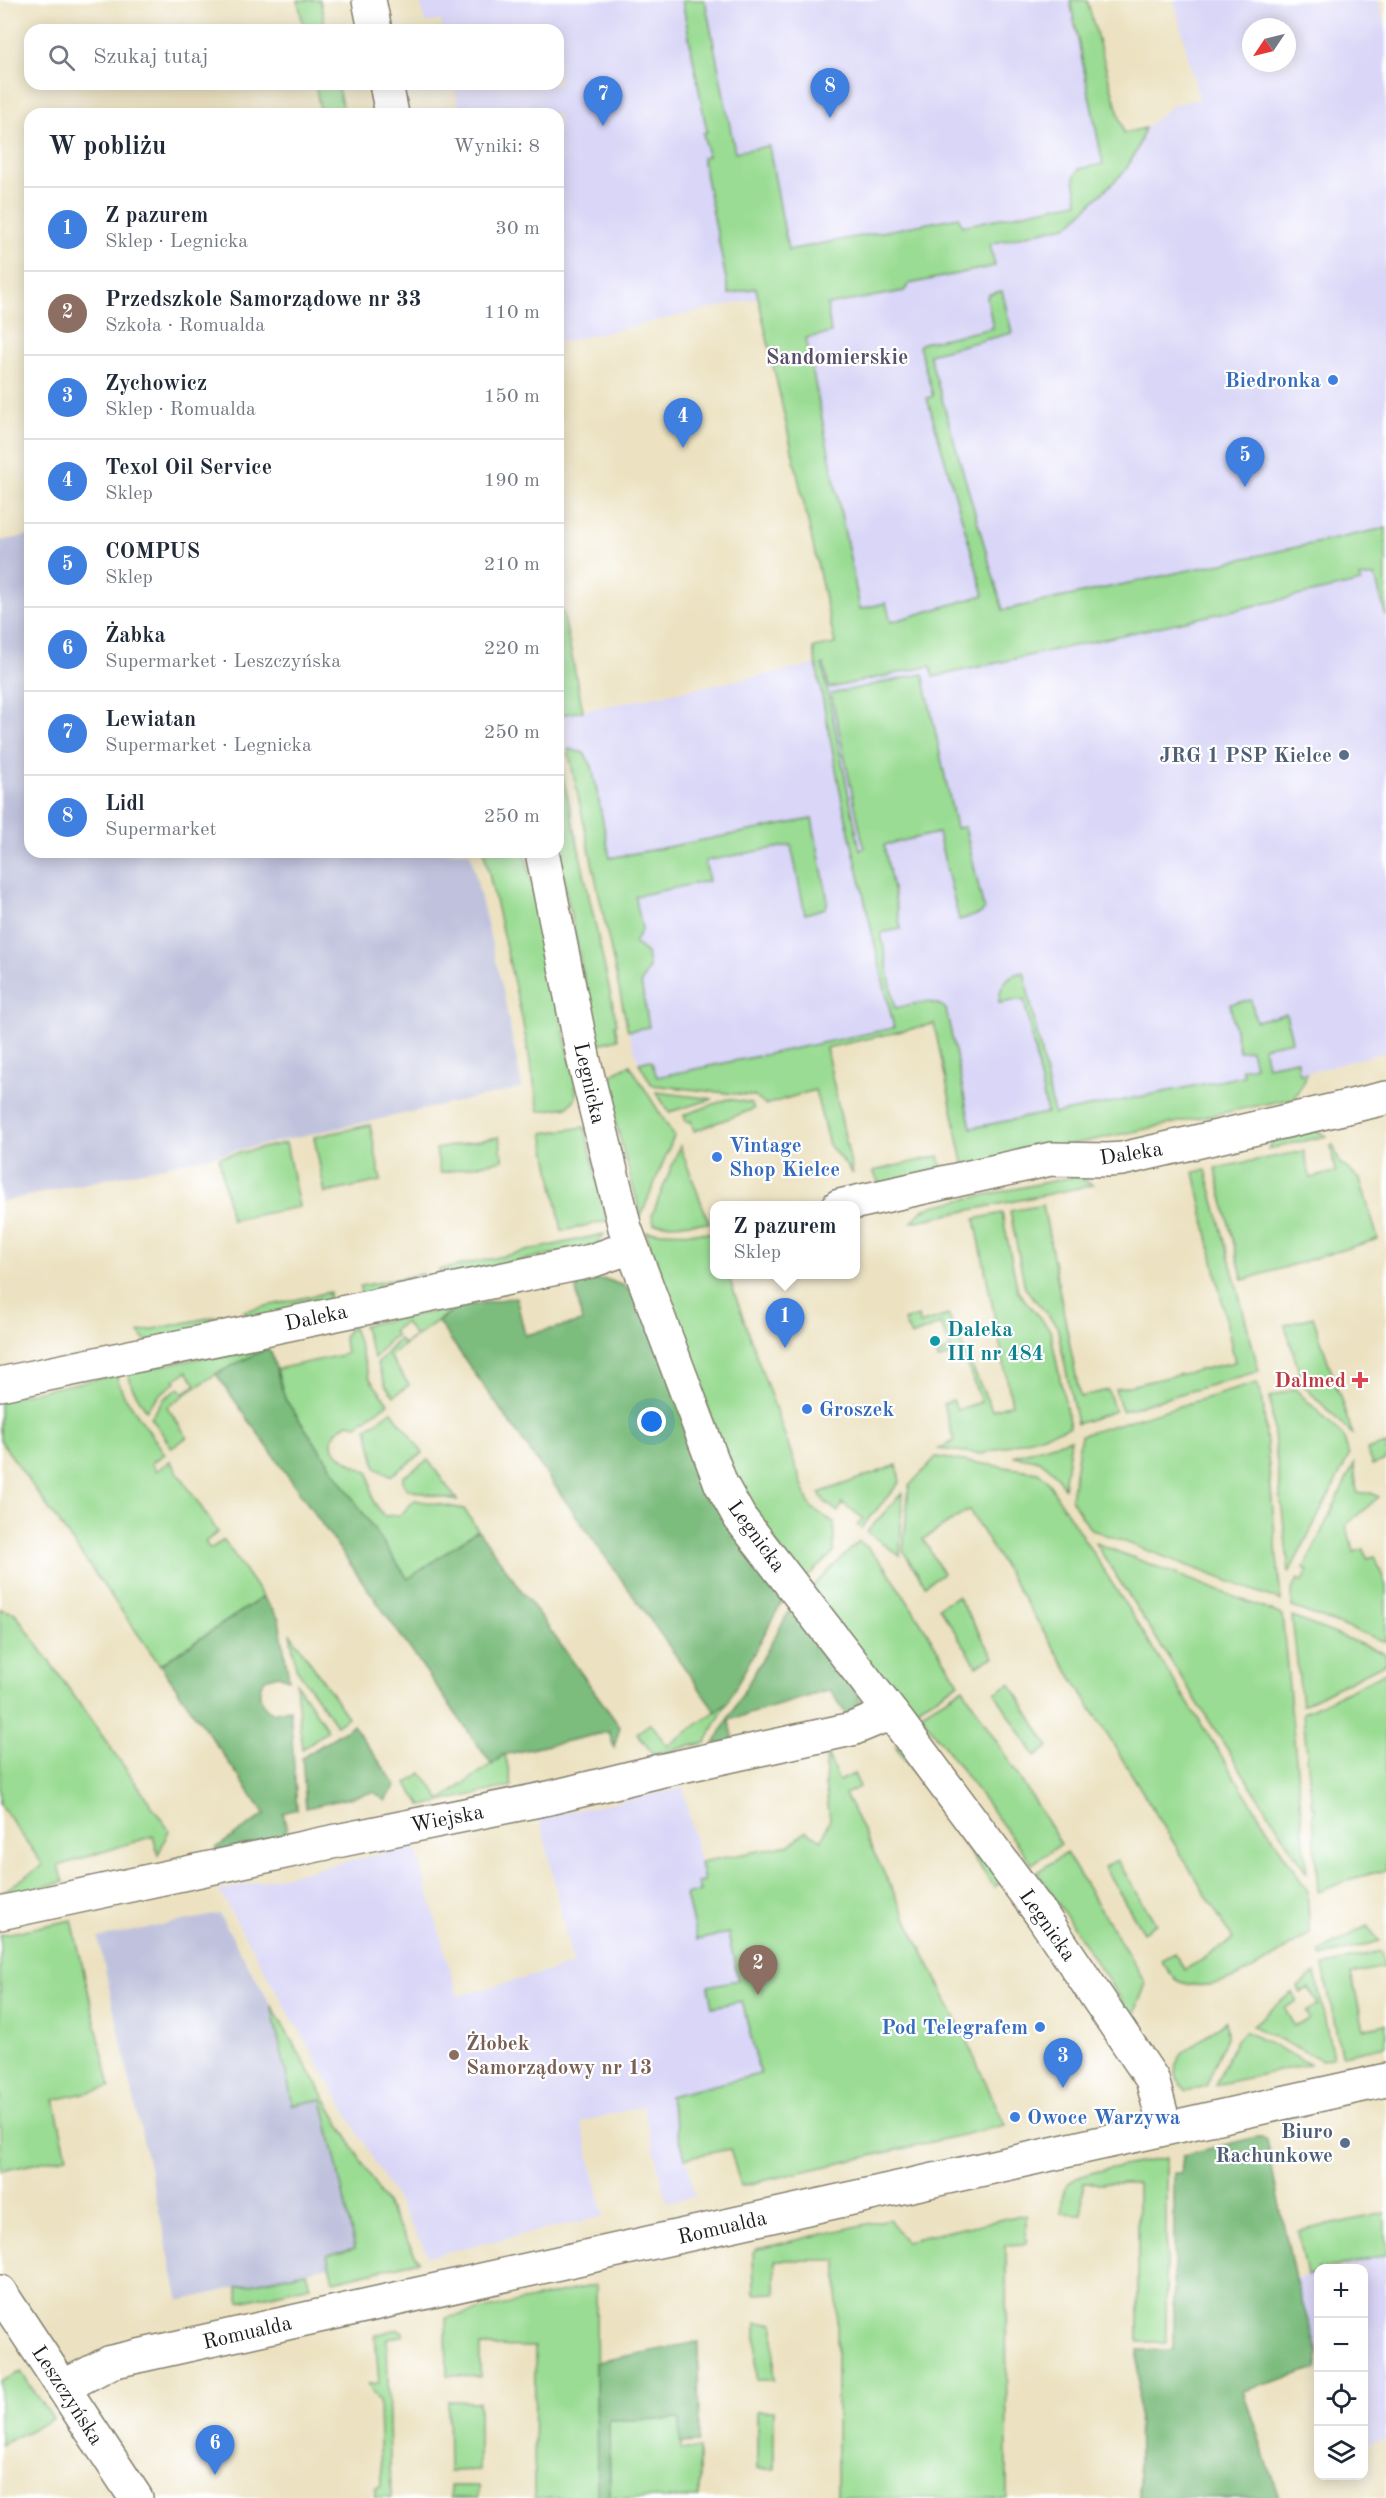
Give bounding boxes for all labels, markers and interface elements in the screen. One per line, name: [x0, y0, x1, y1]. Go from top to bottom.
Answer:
north arrow: [1242, 18, 1296, 72]
search box: [24, 24, 564, 90]
icon: search: [45, 41, 78, 74]
text: Szukaj tutaj: [93, 46, 209, 68]
pin: 8: [810, 68, 850, 118]
pin: 7: [584, 76, 622, 126]
text: W pobliżu: [48, 134, 166, 160]
text: Wyniki: 8: [453, 137, 540, 157]
text: Z pazurem: [105, 205, 208, 227]
text: 1: [62, 219, 73, 239]
text: 30 m: [495, 219, 540, 239]
text: Sklep · Legnicka: [105, 232, 248, 252]
text: Przedszkole Samorządowe nr 33: [105, 289, 421, 311]
text: 2: [62, 303, 73, 323]
text: 110 m: [484, 303, 540, 323]
text: Szkoła · Romualda: [105, 316, 265, 336]
district label: Sandomierskie: [766, 347, 908, 369]
place label: Biedronka: [1225, 371, 1321, 392]
text: Zychowicz: [105, 373, 207, 395]
marker: Biedronka: [1326, 373, 1340, 387]
text: 3: [62, 387, 73, 407]
text: 150 m: [484, 387, 540, 407]
pin: 4: [664, 398, 702, 448]
text: Sklep · Romualda: [105, 400, 256, 420]
pin: 5: [1226, 438, 1264, 487]
text: Texol Oil Service: [105, 457, 272, 479]
text: 4: [62, 471, 73, 491]
text: 190 m: [484, 471, 540, 491]
text: Sklep: [105, 484, 153, 504]
text: COMPUS: [105, 541, 200, 563]
text: 5: [62, 555, 73, 575]
text: 210 m: [484, 555, 540, 575]
text: Sklep: [105, 568, 153, 588]
text: Żabka: [105, 625, 166, 647]
text: 6: [62, 639, 73, 659]
text: 220 m: [484, 639, 540, 659]
text: Supermarket · Leszczyńska: [105, 652, 341, 672]
text: Lewiatan: [105, 709, 196, 731]
text: 7: [62, 723, 73, 743]
text: 250 m: [484, 723, 540, 743]
text: Supermarket · Legnicka: [105, 736, 312, 756]
place label: JRG 1 PSP Kielce: [1159, 746, 1332, 767]
marker: JRG 1 PSP Kielce: [1337, 748, 1351, 762]
text: Lidl: [105, 793, 145, 815]
text: 8: [62, 807, 73, 827]
text: 250 m: [484, 807, 540, 827]
text: Supermarket: [105, 820, 216, 840]
street label: Legnicka: [569, 1041, 608, 1126]
place label: Vintage Shop Kielce: [729, 1136, 840, 1181]
street label: Daleka: [1098, 1139, 1164, 1170]
marker: Vintage Shop Kielce: [710, 1150, 724, 1164]
popup: [710, 1201, 860, 1279]
text: Z pazurem: [733, 1216, 837, 1238]
text: Sklep: [733, 1243, 781, 1263]
pin: 1: [766, 1298, 804, 1348]
street label: Daleka: [283, 1302, 349, 1335]
place label: Daleka III nr 484: [947, 1320, 1044, 1365]
marker: Daleka III nr 484: [928, 1334, 942, 1348]
place label: Dalmed: [1274, 1371, 1346, 1392]
marker: Dalmed: [1351, 1371, 1369, 1389]
place label: Groszek: [819, 1400, 894, 1421]
marker: Groszek: [800, 1402, 814, 1416]
your location: [637, 1407, 666, 1436]
street label: Legnicka: [723, 1497, 789, 1576]
street label: Wiejska: [409, 1802, 486, 1837]
street label: Legnicka: [1015, 1886, 1079, 1966]
pin: 2: [738, 1946, 777, 1995]
place label: Pod Telegrafem: [881, 2018, 1028, 2039]
marker: Pod Telegrafem: [1033, 2020, 1047, 2034]
place label: Żłobek Samorządowy nr 13: [466, 2031, 652, 2079]
pin: 3: [1044, 2038, 1082, 2088]
marker: Żłobek Samorządowy nr 13: [447, 2048, 461, 2062]
place label: Owoce Warzywa: [1027, 2108, 1181, 2129]
marker: Owoce Warzywa: [1008, 2110, 1022, 2124]
place label: Biuro Rachunkowe: [1215, 2122, 1333, 2167]
marker: Biuro Rachunkowe: [1338, 2136, 1352, 2150]
street label: Romualda: [676, 2208, 769, 2249]
map controls: [1314, 2264, 1368, 2480]
button: +: [1314, 2264, 1368, 2318]
street label: Romualda: [201, 2313, 294, 2354]
button: −: [1314, 2318, 1368, 2372]
street label: Leszczyńska: [27, 2343, 106, 2449]
button: locate: [1314, 2372, 1368, 2426]
pin: 6: [196, 2426, 234, 2475]
button: layers: [1314, 2426, 1368, 2480]

